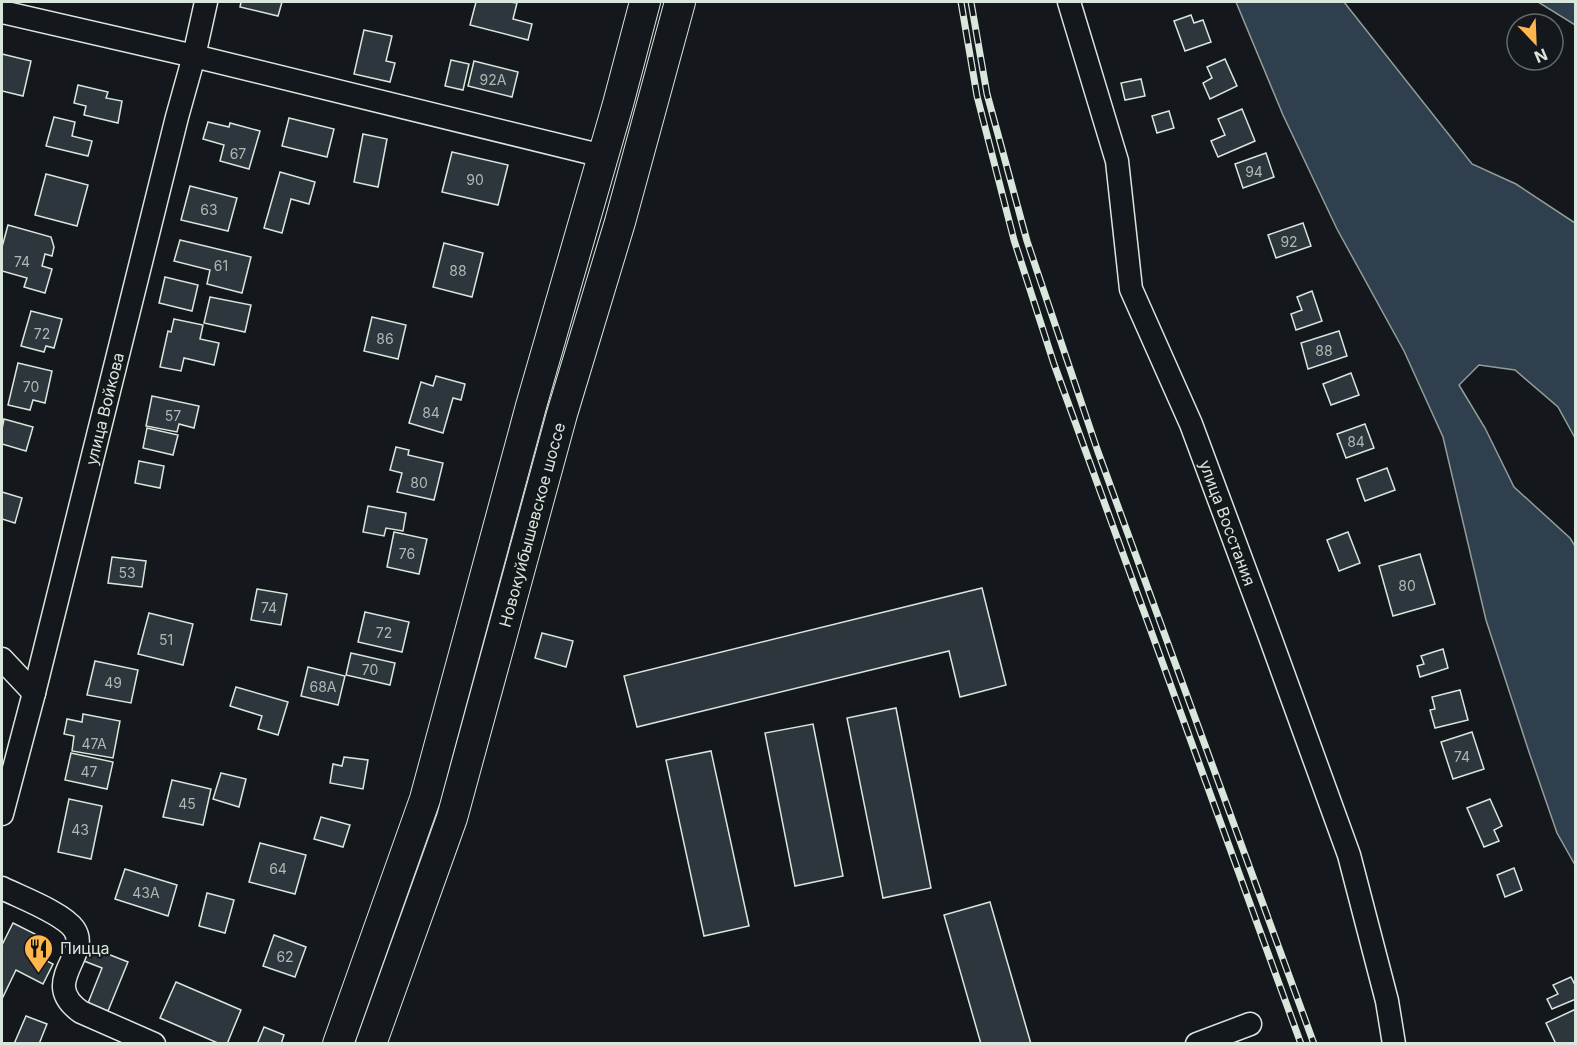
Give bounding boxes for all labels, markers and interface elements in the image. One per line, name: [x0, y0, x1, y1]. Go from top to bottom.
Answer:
north arrow: [1505, 12, 1565, 72]
text: N: [1531, 44, 1550, 67]
house number: 92А: [480, 71, 507, 88]
house number: 67: [230, 145, 246, 162]
house number: 94: [1245, 163, 1263, 180]
house number: 90: [466, 171, 484, 188]
house number: 63: [200, 201, 218, 218]
house number: 92: [1280, 233, 1298, 250]
house number: 74: [14, 253, 30, 270]
house number: 61: [214, 257, 228, 274]
house number: 88: [449, 262, 467, 279]
house number: 72: [34, 325, 50, 342]
house number: 86: [376, 330, 394, 347]
house number: 88: [1315, 342, 1333, 359]
street label: улица Войкова: [81, 350, 128, 467]
house number: 70: [23, 378, 39, 395]
house number: 84: [422, 404, 440, 421]
house number: 57: [165, 407, 181, 424]
street label: Новокуйбышевское шоссе: [494, 420, 569, 629]
house number: 84: [1347, 433, 1365, 450]
street label: улица Восстания: [1195, 457, 1260, 588]
house number: 80: [410, 474, 428, 491]
house number: 76: [399, 545, 415, 562]
house number: 53: [118, 564, 136, 581]
house number: 80: [1398, 577, 1416, 594]
house number: 74: [261, 599, 277, 616]
house number: 72: [376, 624, 392, 641]
house number: 51: [159, 631, 173, 648]
house number: 70: [362, 661, 378, 678]
house number: 49: [104, 674, 122, 691]
house number: 68А: [309, 678, 337, 695]
house number: 47А: [81, 735, 107, 752]
house number: 74: [1454, 748, 1470, 765]
house number: 47: [81, 763, 98, 780]
house number: 45: [178, 795, 196, 812]
house number: 43: [71, 821, 89, 838]
house number: 64: [269, 860, 287, 877]
house number: 43А: [132, 884, 160, 901]
restaurant icon: Пицца: [23, 932, 55, 974]
place label: Пицца: [60, 938, 109, 958]
house number: 62: [276, 948, 294, 965]

